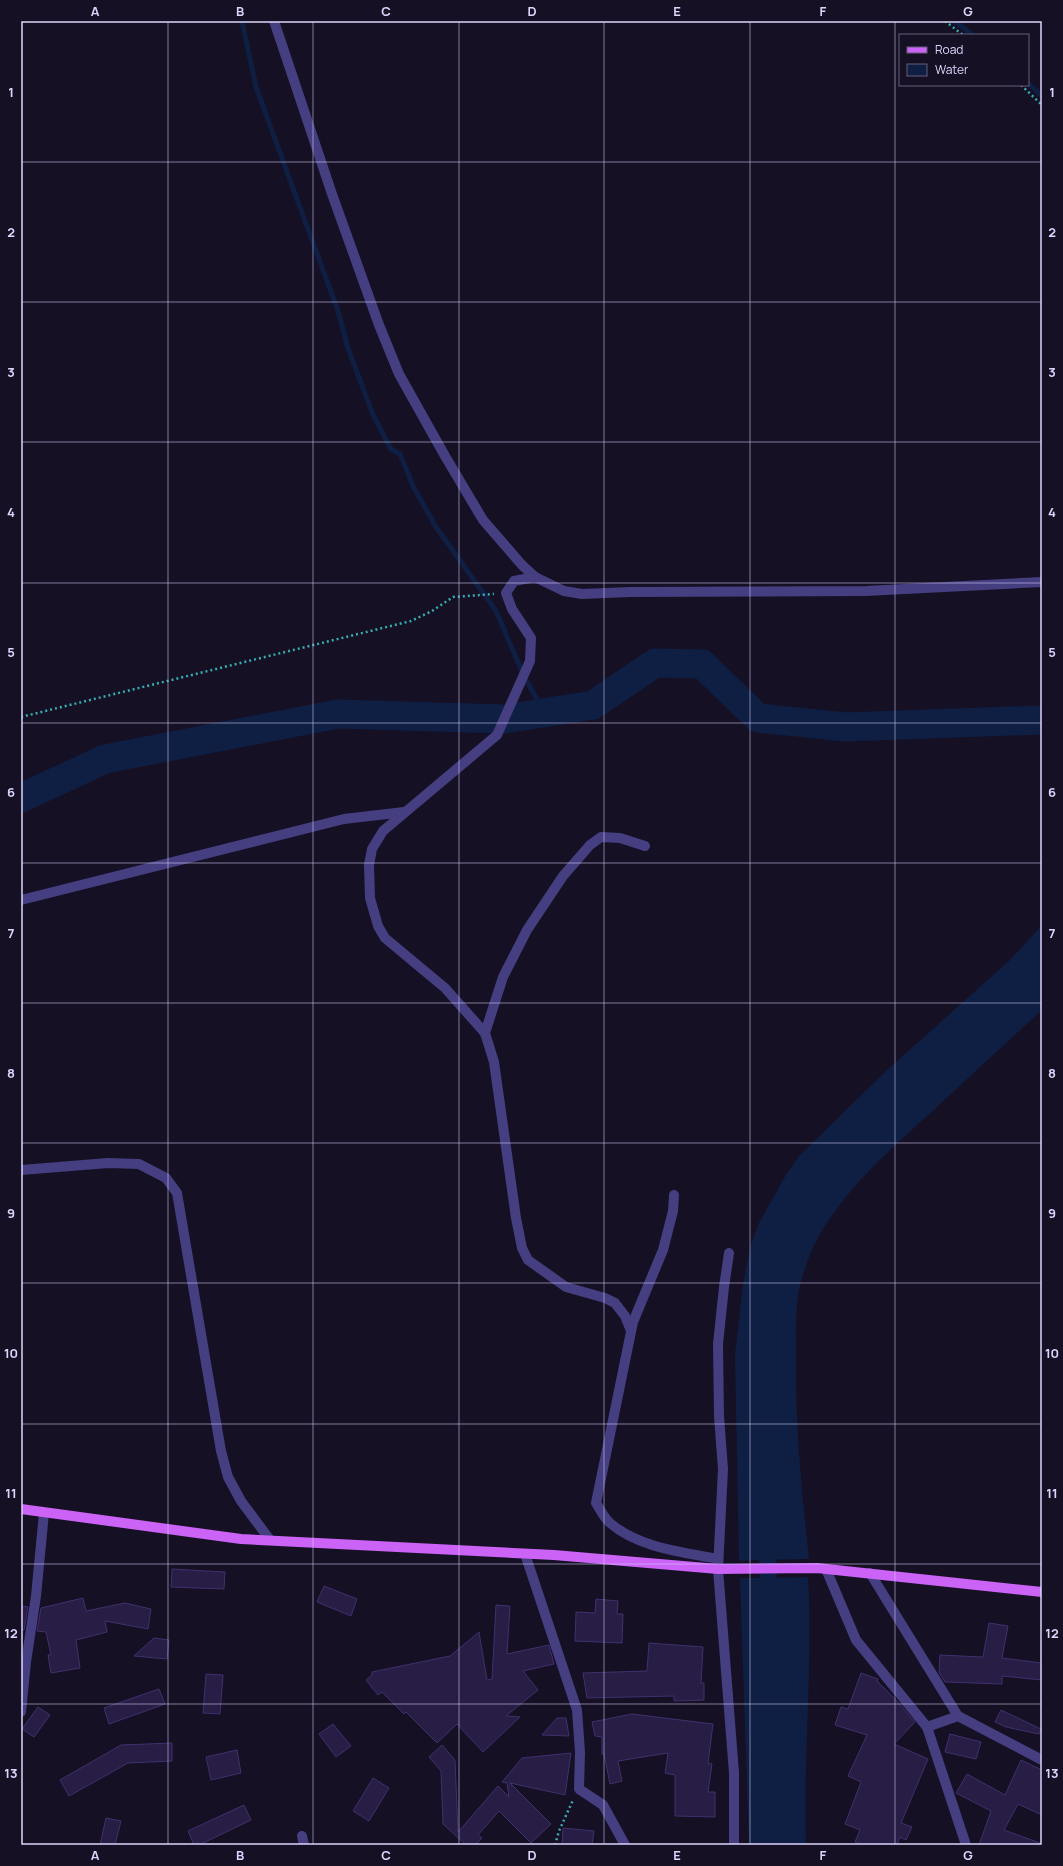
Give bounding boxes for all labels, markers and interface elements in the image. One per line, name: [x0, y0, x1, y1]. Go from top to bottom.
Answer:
text: A: [91, 2, 100, 20]
text: B: [236, 2, 244, 20]
text: C: [381, 2, 391, 20]
text: D: [527, 2, 537, 20]
text: E: [673, 2, 681, 20]
text: F: [820, 2, 827, 20]
text: G: [963, 2, 973, 20]
legend: [899, 34, 1029, 86]
text: Road: [935, 41, 963, 58]
text: Water: [935, 61, 969, 78]
text: 1: [8, 83, 14, 101]
text: 1: [1049, 83, 1055, 101]
text: 2: [7, 223, 15, 241]
text: 2: [1048, 223, 1056, 241]
text: 3: [7, 363, 15, 381]
text: 3: [1048, 363, 1056, 381]
text: 4: [7, 503, 15, 521]
text: 4: [1048, 503, 1056, 521]
text: 5: [7, 643, 15, 661]
text: 5: [1048, 643, 1056, 661]
text: 6: [7, 783, 15, 801]
text: 6: [1048, 783, 1056, 801]
text: 7: [8, 924, 15, 942]
text: 7: [1049, 924, 1056, 942]
text: 8: [7, 1064, 15, 1082]
text: 8: [1048, 1064, 1056, 1082]
text: 9: [7, 1204, 15, 1222]
text: 9: [1048, 1204, 1056, 1222]
text: 10: [4, 1344, 18, 1362]
text: 10: [1045, 1344, 1059, 1362]
text: 11: [5, 1484, 17, 1502]
text: 11: [1046, 1484, 1058, 1502]
text: 12: [4, 1624, 18, 1642]
text: 12: [1045, 1624, 1059, 1642]
text: 13: [4, 1764, 18, 1782]
text: 13: [1045, 1764, 1059, 1782]
text: A: [91, 1846, 100, 1864]
text: B: [236, 1846, 244, 1864]
text: C: [381, 1846, 391, 1864]
text: D: [527, 1846, 537, 1864]
text: E: [673, 1846, 681, 1864]
text: F: [820, 1846, 827, 1864]
text: G: [963, 1846, 973, 1864]

